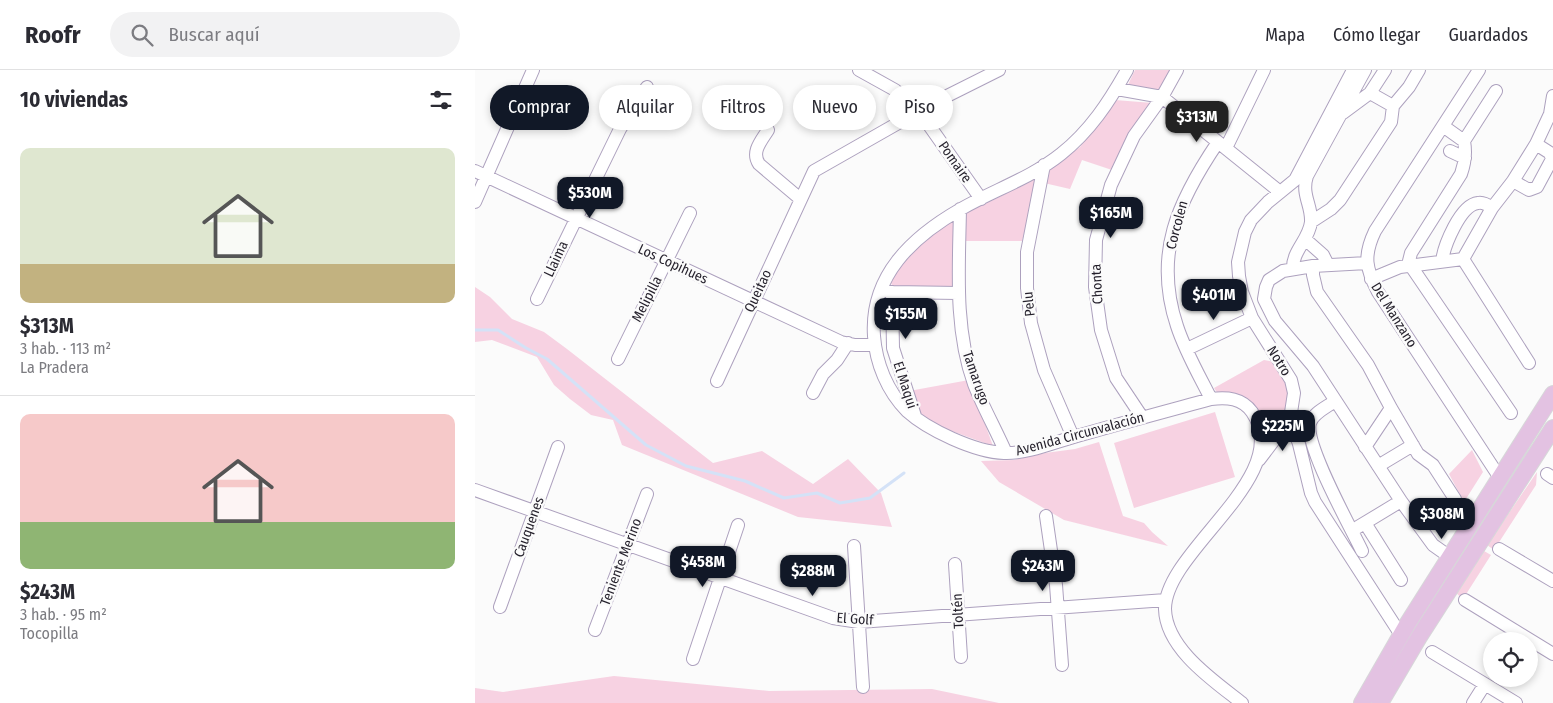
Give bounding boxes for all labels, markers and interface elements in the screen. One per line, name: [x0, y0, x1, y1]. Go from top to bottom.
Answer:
search box: [110, 12, 460, 57]
text: Roofr: [25, 21, 80, 49]
icon: search: [128, 21, 156, 49]
text: Buscar aquí: [168, 23, 259, 46]
text: Mapa: [1265, 24, 1305, 46]
text: Cómo llegar: [1333, 24, 1420, 46]
text: Guardados: [1448, 24, 1528, 46]
chip: Comprar: [490, 85, 589, 130]
chip: Alquilar: [599, 85, 692, 130]
chip: Filtros: [702, 85, 783, 130]
chip: Nuevo: [793, 85, 876, 130]
chip: Piso: [886, 85, 953, 130]
icon: filters: [427, 86, 455, 114]
text: 10 viviendas: [20, 87, 128, 113]
pin: $313M: [1162, 100, 1232, 143]
text: $313M: [1176, 107, 1218, 126]
street label: Pomaire: [935, 138, 975, 186]
pin: $530M: [555, 176, 625, 219]
icon: home: [193, 181, 283, 271]
text: $530M: [568, 183, 612, 202]
pin: $165M: [1076, 196, 1146, 239]
street label: Corcolen: [1162, 199, 1192, 251]
text: $165M: [1090, 203, 1132, 222]
street label: Llaima: [540, 238, 572, 280]
street label: Los Copihues: [635, 240, 711, 288]
street label: Chonta: [1087, 263, 1107, 305]
street label: Queitao: [741, 267, 775, 315]
street label: Melipilla: [628, 273, 666, 325]
pin: $401M: [1179, 278, 1249, 321]
street label: Del Manzano: [1367, 279, 1421, 351]
text: $401M: [1193, 285, 1235, 304]
street label: Pelu: [1019, 291, 1039, 317]
pin: $155M: [871, 298, 941, 340]
text: $155M: [885, 304, 927, 323]
text: $313M: [20, 313, 74, 339]
text: 3 hab. · 113 m²: [20, 339, 111, 358]
street label: Notro: [1263, 343, 1295, 379]
street label: Tamarugo: [959, 349, 993, 407]
text: La Pradera: [20, 358, 89, 377]
street label: El Maqui: [889, 359, 921, 411]
street label: Avenida Circunvalación: [1014, 409, 1146, 459]
pin: $225M: [1248, 410, 1318, 452]
text: $225M: [1262, 416, 1304, 435]
icon: home: [193, 446, 283, 536]
street label: Cauquenes: [510, 494, 548, 560]
pin: $308M: [1407, 498, 1477, 540]
text: $308M: [1420, 504, 1464, 523]
street label: Teniente Merino: [597, 516, 645, 608]
pin: $458M: [668, 546, 738, 588]
pin: $243M: [1008, 550, 1078, 592]
text: $458M: [681, 552, 725, 571]
pin: $288M: [778, 554, 848, 597]
text: $243M: [1022, 556, 1064, 575]
text: $288M: [791, 561, 835, 580]
text: $243M: [20, 579, 75, 605]
street label: Toltén: [949, 593, 967, 629]
text: 3 hab. · 95 m²: [20, 605, 107, 624]
street label: El Golf: [836, 609, 876, 629]
text: Tocopilla: [20, 624, 79, 643]
map controls: [1483, 632, 1538, 687]
button: locate: [1483, 632, 1538, 687]

